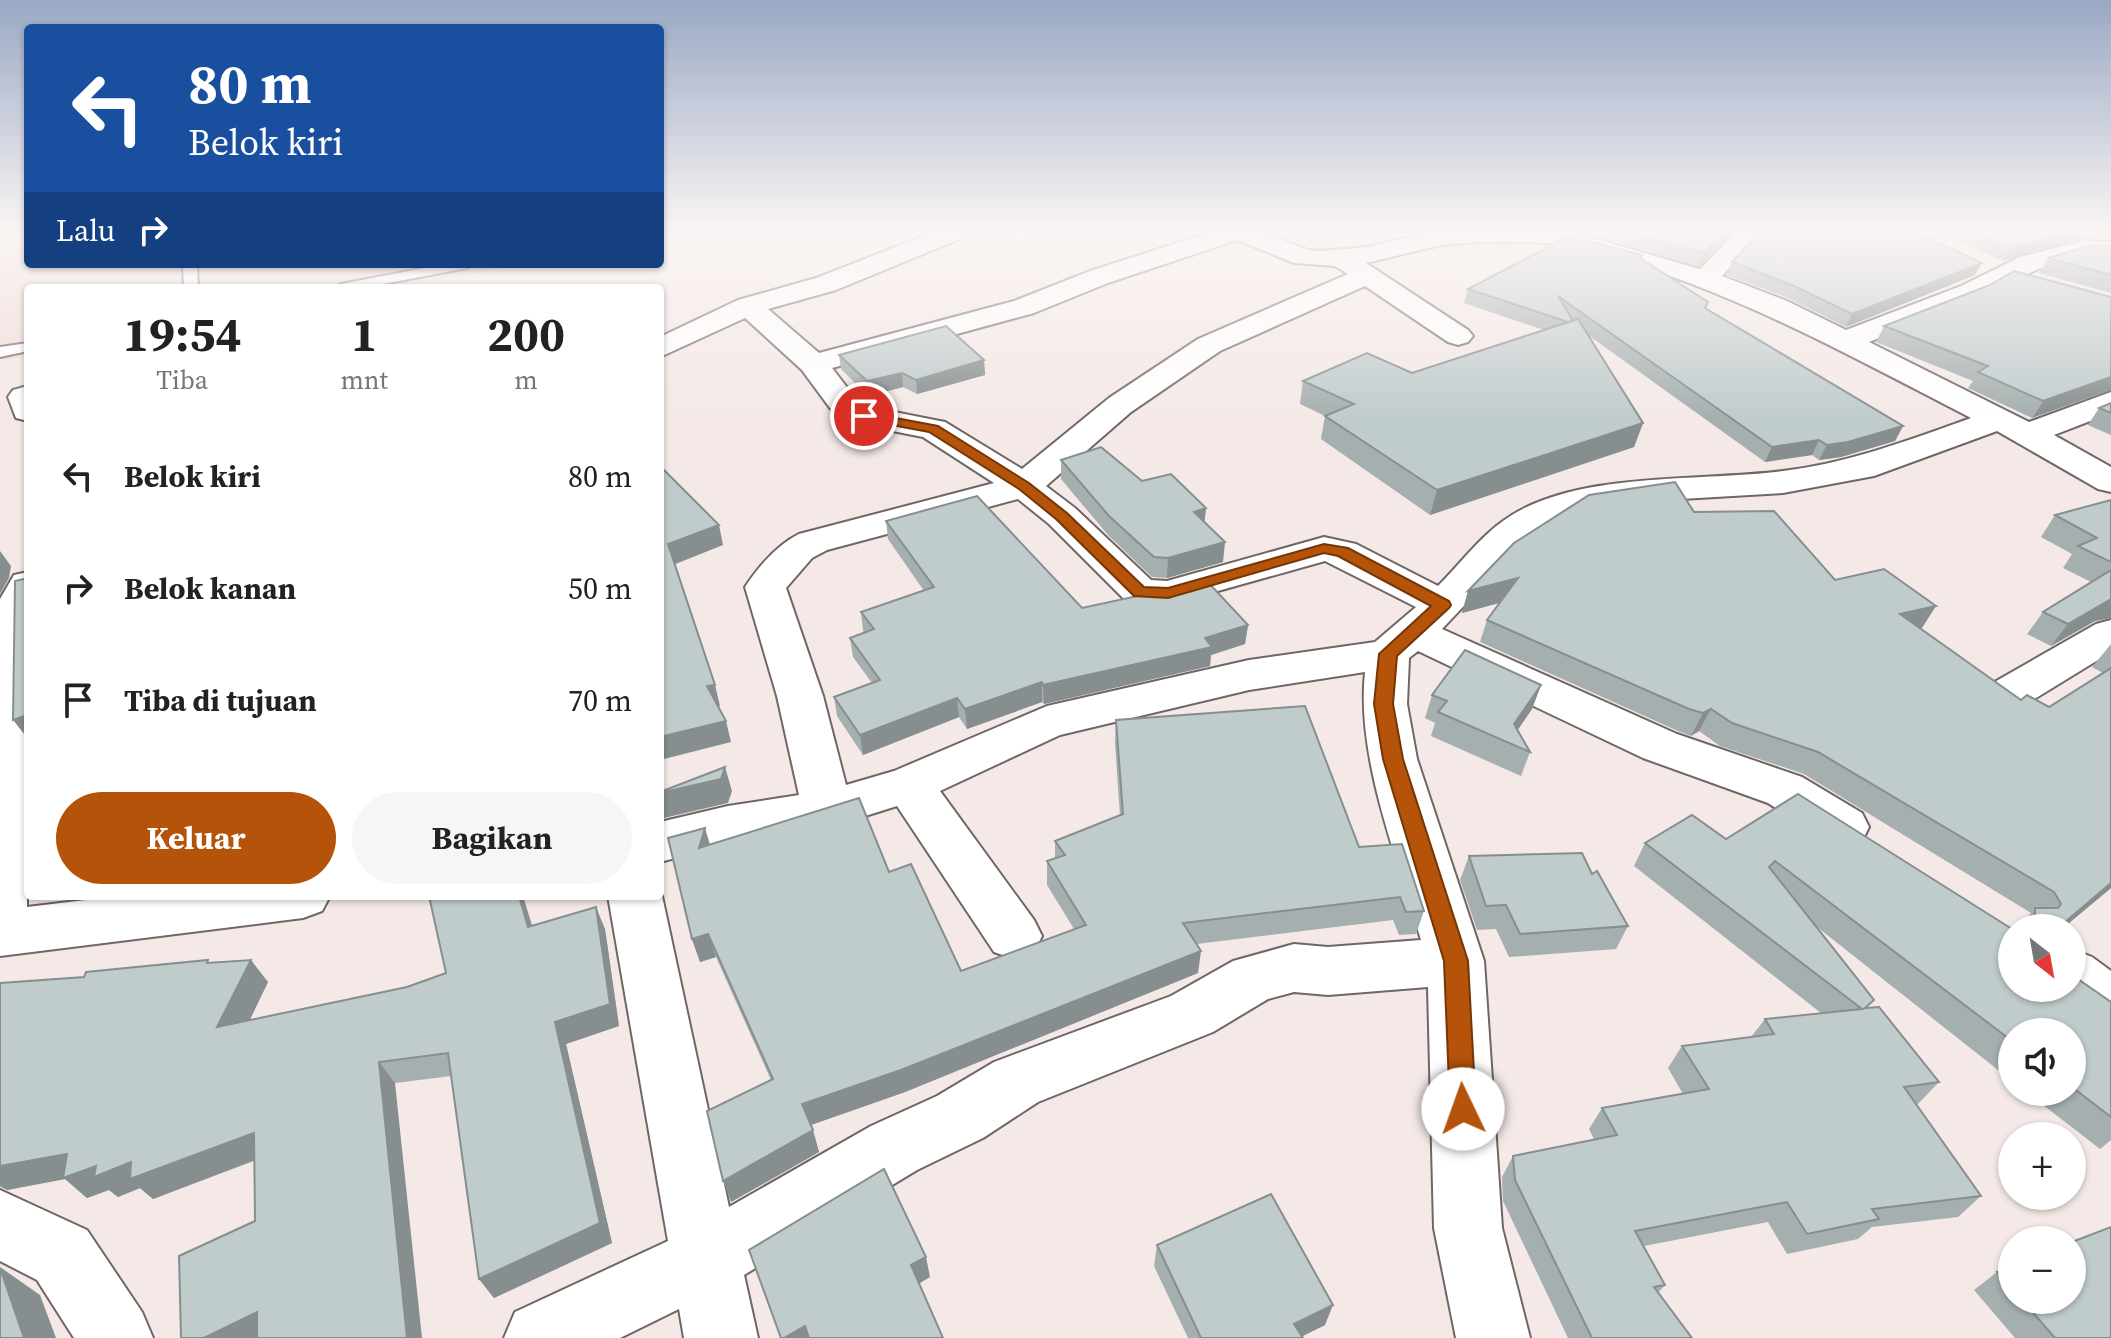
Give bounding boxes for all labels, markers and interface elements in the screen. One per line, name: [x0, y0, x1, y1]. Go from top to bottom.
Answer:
text: 80 m: [188, 45, 311, 122]
icon: left: [56, 56, 160, 160]
text: Belok kiri: [188, 118, 343, 167]
icon: right: [131, 208, 175, 252]
text: Lalu: [56, 210, 115, 251]
text: 19:54: [123, 301, 241, 367]
text: 1: [351, 301, 377, 367]
text: 200: [487, 301, 565, 367]
text: Tiba: [156, 362, 208, 398]
text: mnt: [340, 362, 388, 398]
text: m: [514, 362, 538, 398]
pin: [830, 382, 898, 450]
icon: arrive: [842, 394, 886, 438]
icon: left: [56, 454, 100, 498]
text: Belok kiri: [124, 456, 261, 497]
text: 80 m: [568, 456, 632, 497]
icon: right: [56, 566, 100, 610]
text: Belok kanan: [124, 568, 296, 609]
text: 50 m: [568, 568, 632, 609]
icon: arrive: [56, 678, 100, 722]
text: Tiba di tujuan: [124, 680, 317, 721]
text: 70 m: [568, 680, 632, 721]
button: Keluar: [56, 792, 336, 884]
button: Bagikan: [352, 792, 632, 884]
north arrow: [1998, 914, 2086, 1002]
map controls: [1998, 914, 2086, 1314]
button: sound: [1998, 1018, 2086, 1106]
position arrow: [1421, 1067, 1505, 1151]
button: +: [1998, 1122, 2086, 1210]
button: −: [1998, 1226, 2086, 1314]

